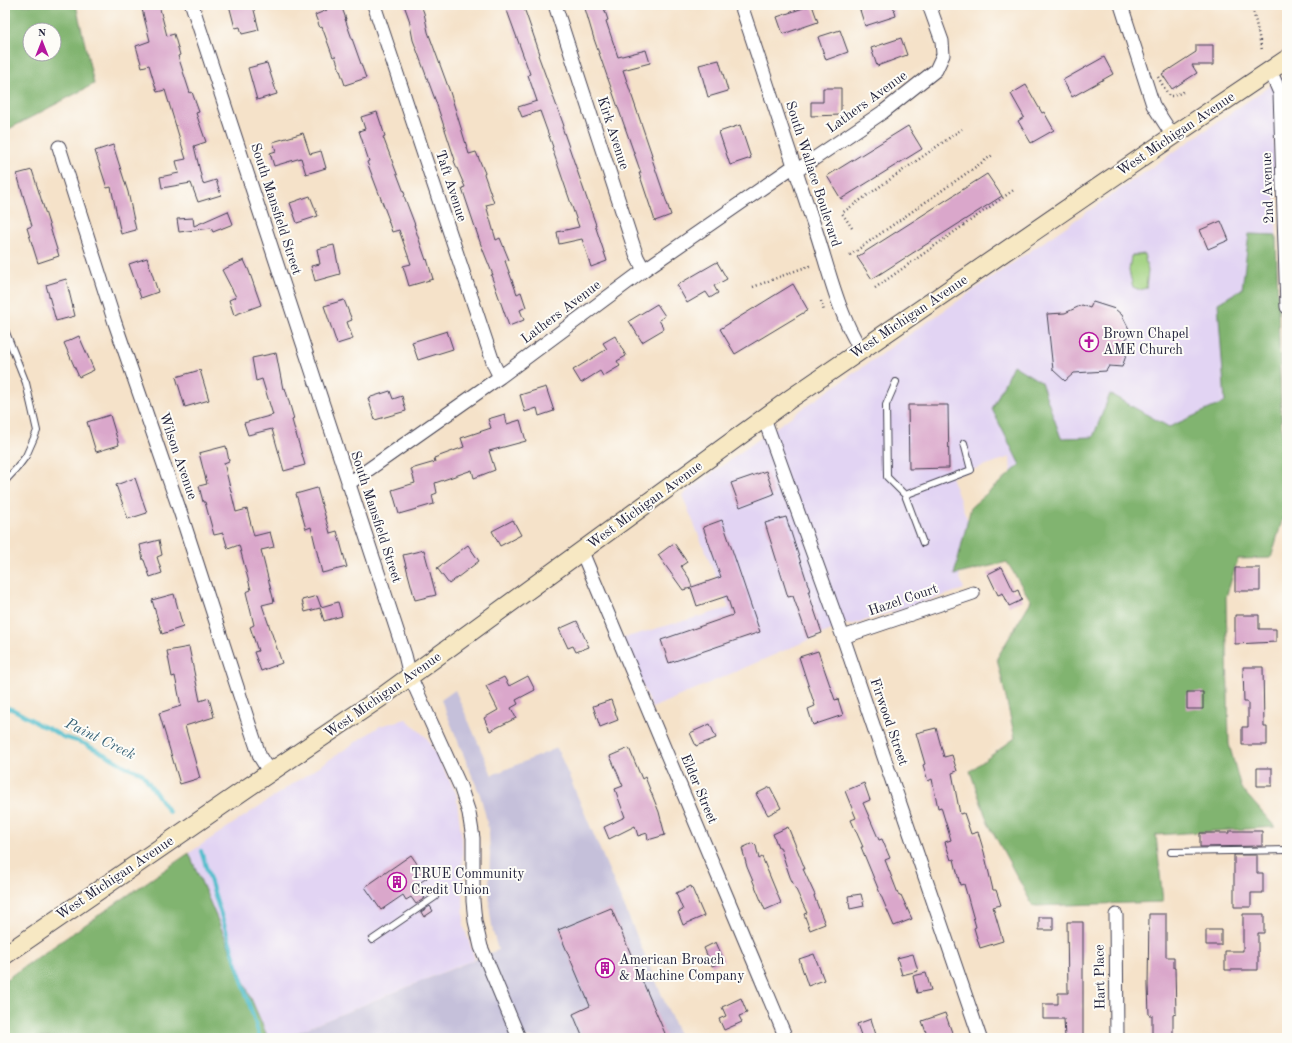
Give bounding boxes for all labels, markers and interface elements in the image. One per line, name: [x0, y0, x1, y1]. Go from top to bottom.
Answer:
north arrow: [22, 22, 62, 62]
text: N: [38, 28, 47, 39]
street label: Lathers Avenue: [824, 68, 910, 136]
street label: West Michigan Avenue: [1115, 90, 1237, 178]
street label: Kirk Avenue: [595, 95, 631, 171]
street label: South Wallace Boulevard: [783, 99, 843, 249]
street label: South Mansfield Street: [248, 141, 304, 277]
street label: Taft Avenue: [433, 149, 469, 223]
street label: 2nd Avenue: [1260, 152, 1276, 224]
street label: West Michigan Avenue: [848, 273, 970, 361]
street label: Lathers Avenue: [519, 278, 603, 346]
place label: Brown Chapel AME Church: [1103, 327, 1189, 357]
church icon: Brown Chapel AME Church: [1078, 331, 1100, 353]
street label: Wilson Avenue: [157, 411, 199, 501]
street label: South Mansfield Street: [348, 449, 404, 585]
street label: West Michigan Avenue: [585, 459, 705, 551]
street label: Hazel Court: [866, 582, 940, 618]
street label: West Michigan Avenue: [322, 650, 444, 740]
street label: Firwood Street: [868, 677, 911, 768]
water label: Paint Creek: [62, 716, 137, 763]
street label: Elder Street: [678, 752, 720, 826]
street label: West Michigan Avenue: [54, 834, 176, 922]
place label: TRUE Community Credit Union: [411, 867, 525, 897]
building icon: TRUE Community Credit Union: [386, 871, 408, 893]
street label: Hart Place: [1092, 944, 1108, 1010]
place label: American Broach & Machine Company: [619, 953, 745, 983]
building icon: American Broach & Machine Company: [594, 957, 616, 979]

